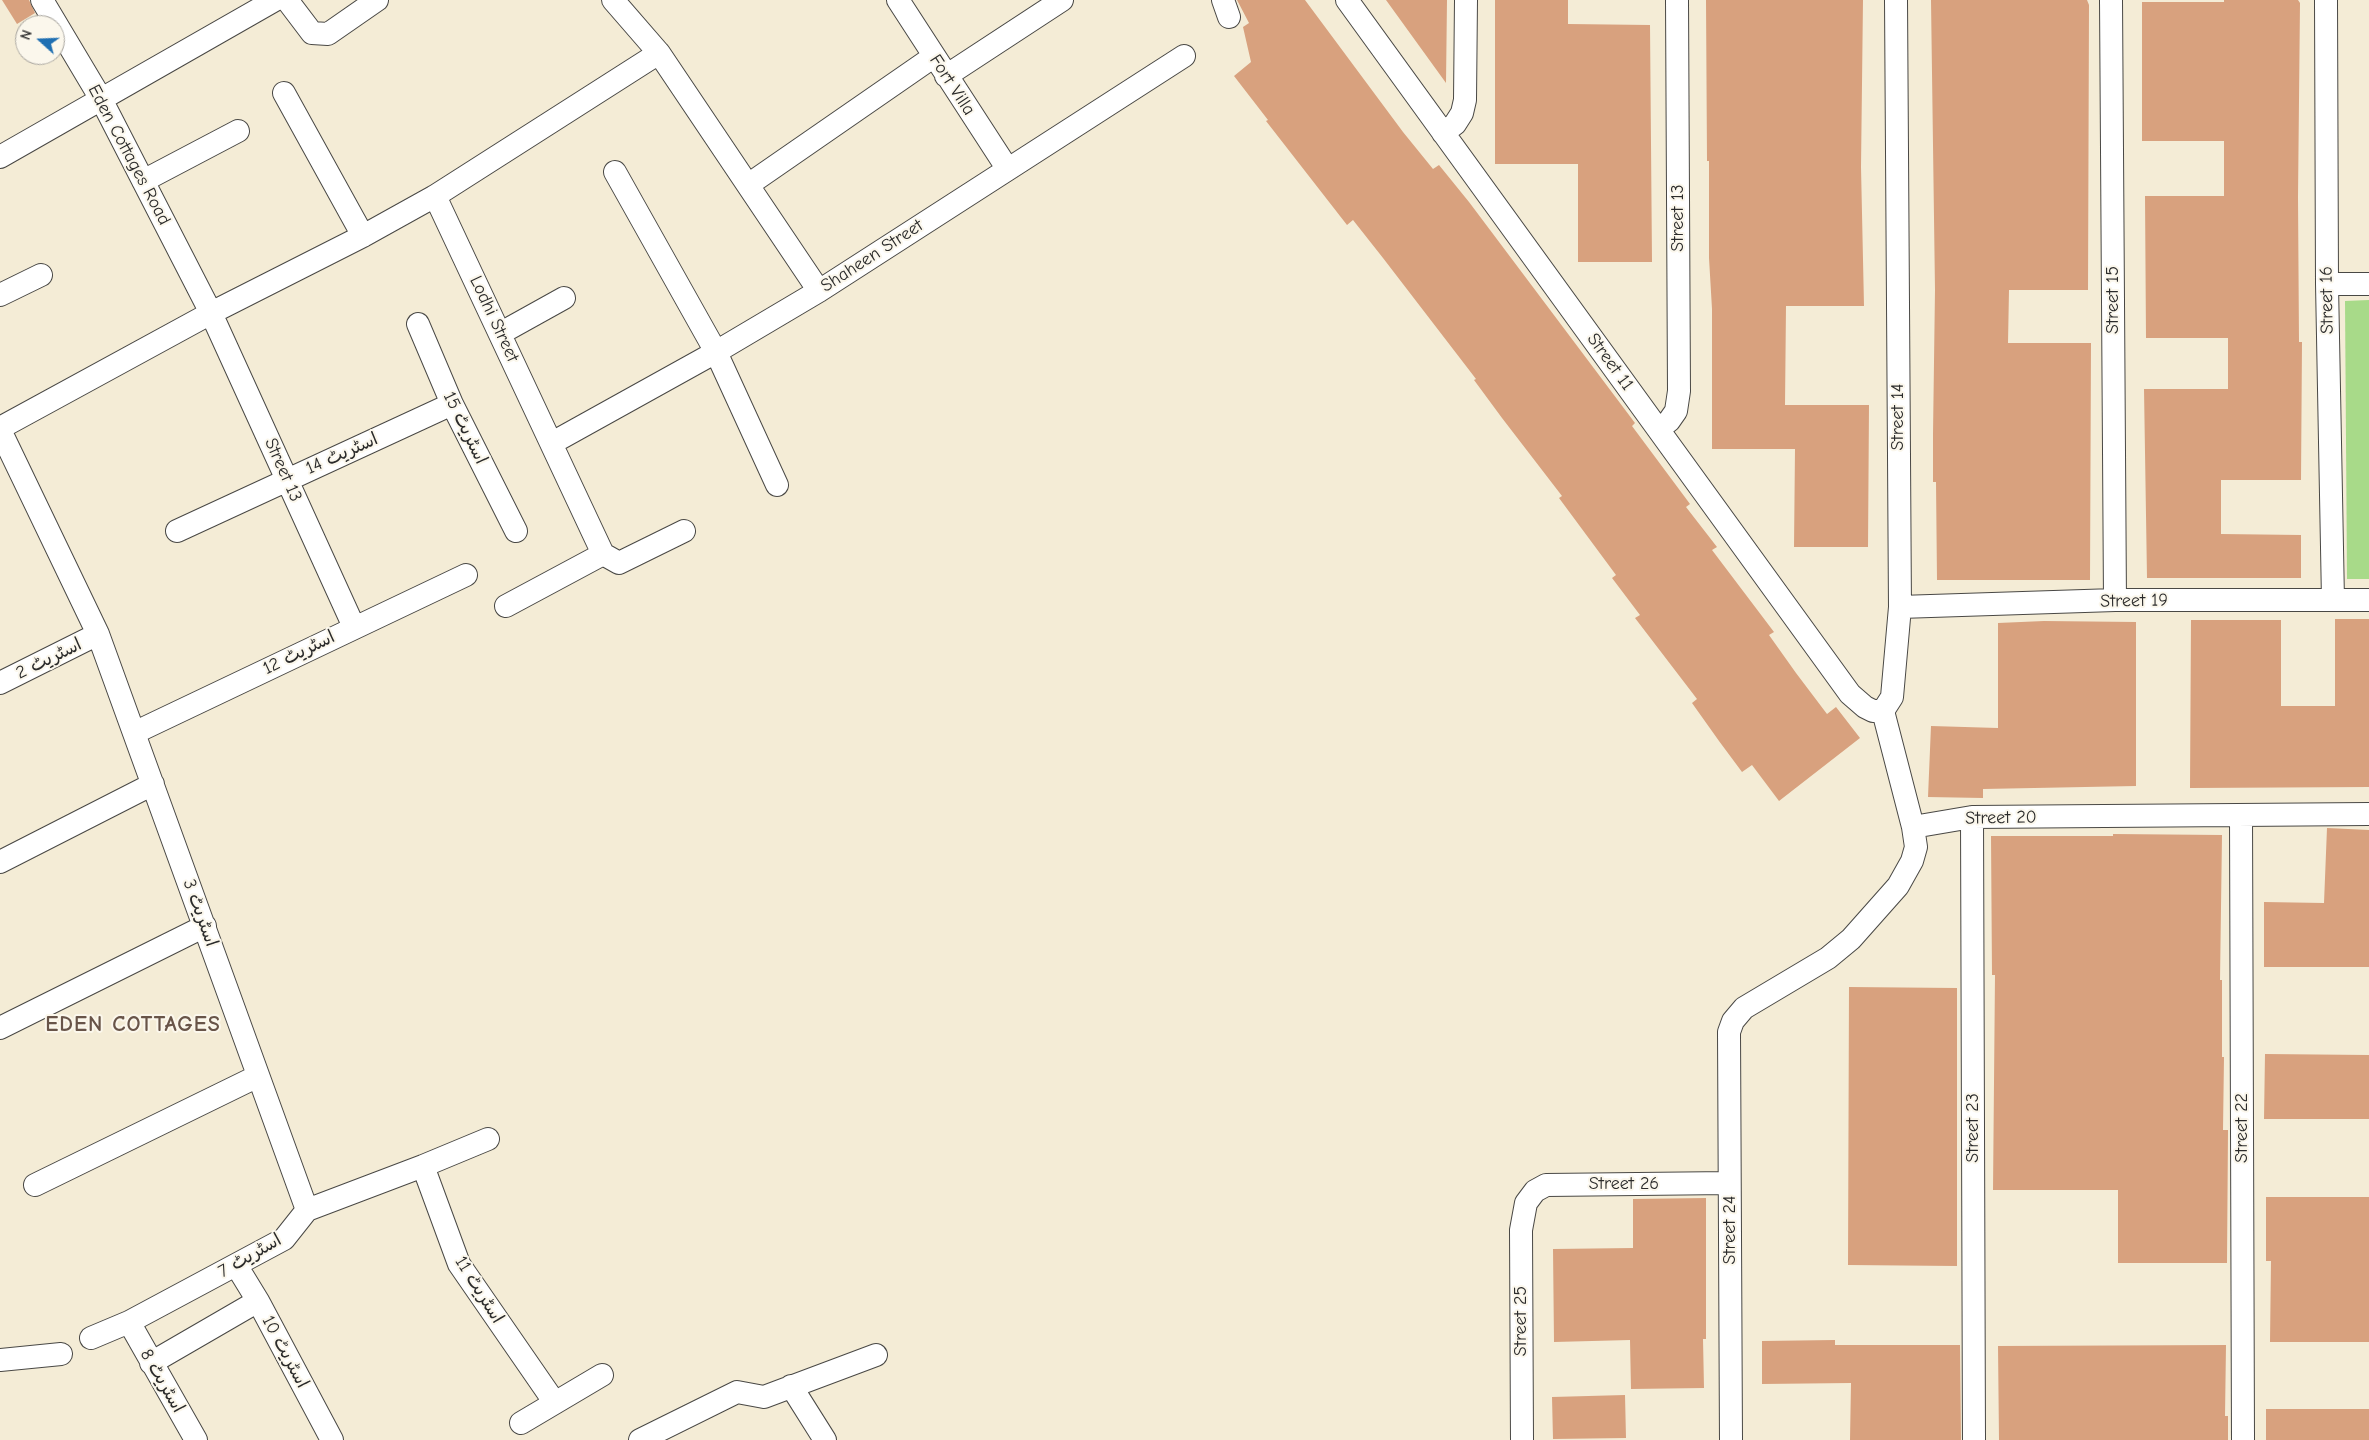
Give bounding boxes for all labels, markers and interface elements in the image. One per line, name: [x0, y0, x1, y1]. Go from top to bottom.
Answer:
north arrow: [15, 15, 65, 65]
text: N: [17, 28, 36, 42]
street label: Fort Villa: [924, 51, 980, 119]
street label: Eden Cottages Road: [83, 81, 175, 229]
street label: Street 13: [1667, 184, 1689, 252]
street label: Shaheen Street: [817, 215, 927, 297]
street label: Street 15: [2102, 266, 2124, 334]
street label: Street 16: [2316, 266, 2338, 334]
street label: Lodhi Street: [465, 272, 523, 366]
street label: Street 11: [1582, 329, 1638, 395]
street label: Street 14: [1887, 384, 1909, 450]
street label: اسٹریٹ 15: [438, 388, 492, 468]
street label: اسٹریٹ 14: [303, 429, 381, 479]
street label: Street 13: [259, 435, 307, 505]
street label: Street 19: [2100, 590, 2168, 612]
street label: اسٹریٹ 12: [259, 626, 339, 680]
street label: اسٹریٹ 2: [13, 634, 85, 684]
street label: Street 20: [1965, 807, 2037, 829]
street label: اسٹریٹ 3: [178, 876, 222, 950]
district label: EDEN COTTAGES: [44, 1012, 222, 1038]
street label: Street 23: [1962, 1093, 1984, 1163]
street label: Street 22: [2231, 1093, 2253, 1163]
street label: Street 26: [1589, 1173, 1659, 1195]
street label: Street 24: [1719, 1195, 1741, 1265]
street label: اسٹریٹ 7: [215, 1229, 285, 1283]
street label: اسٹریٹ 11: [450, 1252, 508, 1328]
street label: Street 25: [1510, 1286, 1532, 1356]
street label: اسٹریٹ 10: [257, 1312, 313, 1392]
street label: اسٹریٹ 8: [135, 1345, 189, 1417]

